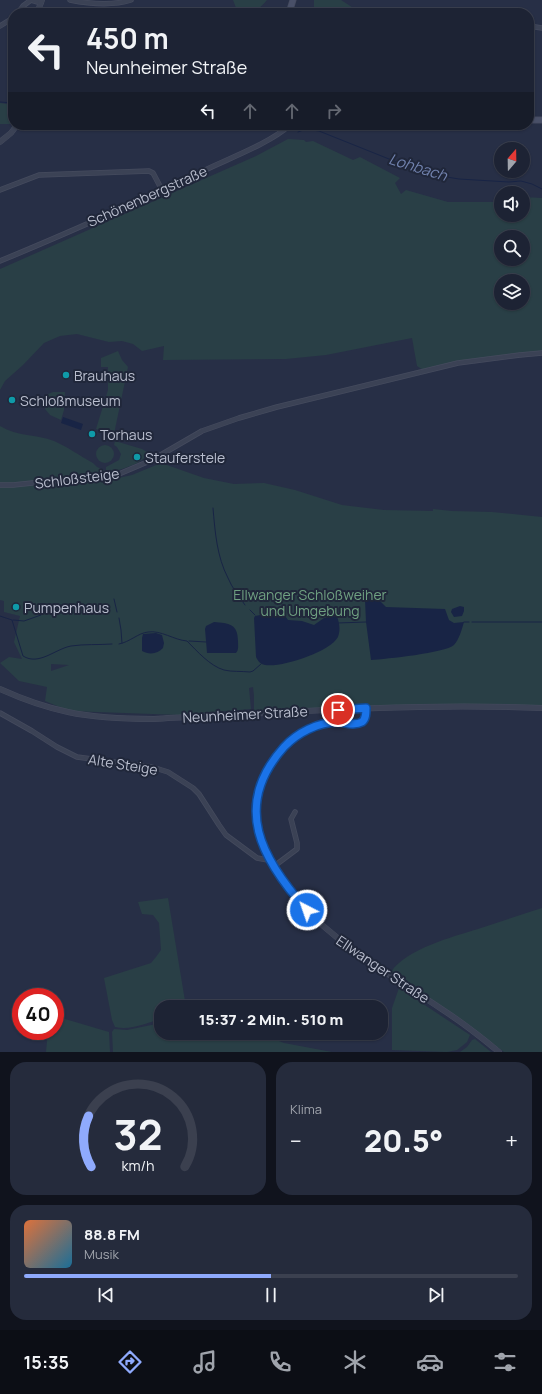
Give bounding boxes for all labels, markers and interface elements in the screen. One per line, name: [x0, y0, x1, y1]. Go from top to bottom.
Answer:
text: 450 m: [86, 19, 169, 57]
icon: left: [20, 24, 72, 76]
text: Neunheimer Straße: [86, 55, 247, 79]
icon: left: [197, 100, 219, 122]
icon: ahead: [239, 100, 261, 122]
icon: ahead: [281, 100, 303, 122]
icon: right: [323, 100, 345, 122]
north arrow: [494, 142, 530, 178]
map controls: [494, 142, 530, 310]
water label: Lohbach: [386, 148, 451, 186]
street label: Schönenbergstraße: [84, 161, 210, 231]
button: sound: [494, 186, 530, 222]
button: search: [494, 230, 530, 266]
button: layers: [494, 274, 530, 310]
place label: Brauhaus: [74, 366, 135, 385]
marker: Brauhaus: [61, 370, 71, 380]
place label: Schloßmuseum: [20, 391, 121, 410]
marker: Schloßmuseum: [7, 395, 17, 405]
place label: Torhaus: [100, 425, 152, 444]
marker: Torhaus: [87, 429, 97, 439]
place label: Stauferstele: [145, 448, 225, 467]
marker: Stauferstele: [132, 452, 142, 462]
street label: Schloßsteige: [34, 463, 120, 493]
park label: Ellwanger Schloßweiher und Umgebung: [233, 585, 387, 620]
place label: Pumpenhaus: [24, 598, 109, 617]
marker: Pumpenhaus: [11, 602, 21, 612]
pin: [321, 693, 355, 727]
icon: arrive: [327, 699, 349, 721]
street label: Neunheimer Straße: [182, 701, 308, 727]
street label: Alte Steige: [87, 749, 159, 779]
position arrow: [286, 889, 328, 931]
street label: Ellwanger Straße: [333, 931, 433, 1007]
speed limit sign: 40: [12, 988, 64, 1040]
text: 15:37 · 2 Min. · 510 m: [199, 1009, 343, 1030]
text: Klima: [290, 1100, 322, 1118]
text: 32: [114, 1105, 162, 1161]
text: 20.5°: [364, 1120, 443, 1161]
text: −: [290, 1126, 302, 1156]
text: +: [505, 1126, 518, 1156]
text: km/h: [121, 1155, 155, 1174]
text: 88.8 FM: [84, 1224, 140, 1245]
text: Musik: [84, 1245, 119, 1263]
icon: previous: [95, 1284, 117, 1306]
icon: pause: [260, 1284, 282, 1306]
icon: next: [425, 1284, 447, 1306]
icon: directions: [116, 1348, 144, 1376]
icon: music: [191, 1348, 219, 1376]
icon: phone: [266, 1348, 294, 1376]
icon: climate: [341, 1348, 369, 1376]
icon: car: [416, 1348, 444, 1376]
icon: filters: [491, 1348, 519, 1376]
text: 15:35: [23, 1350, 69, 1374]

